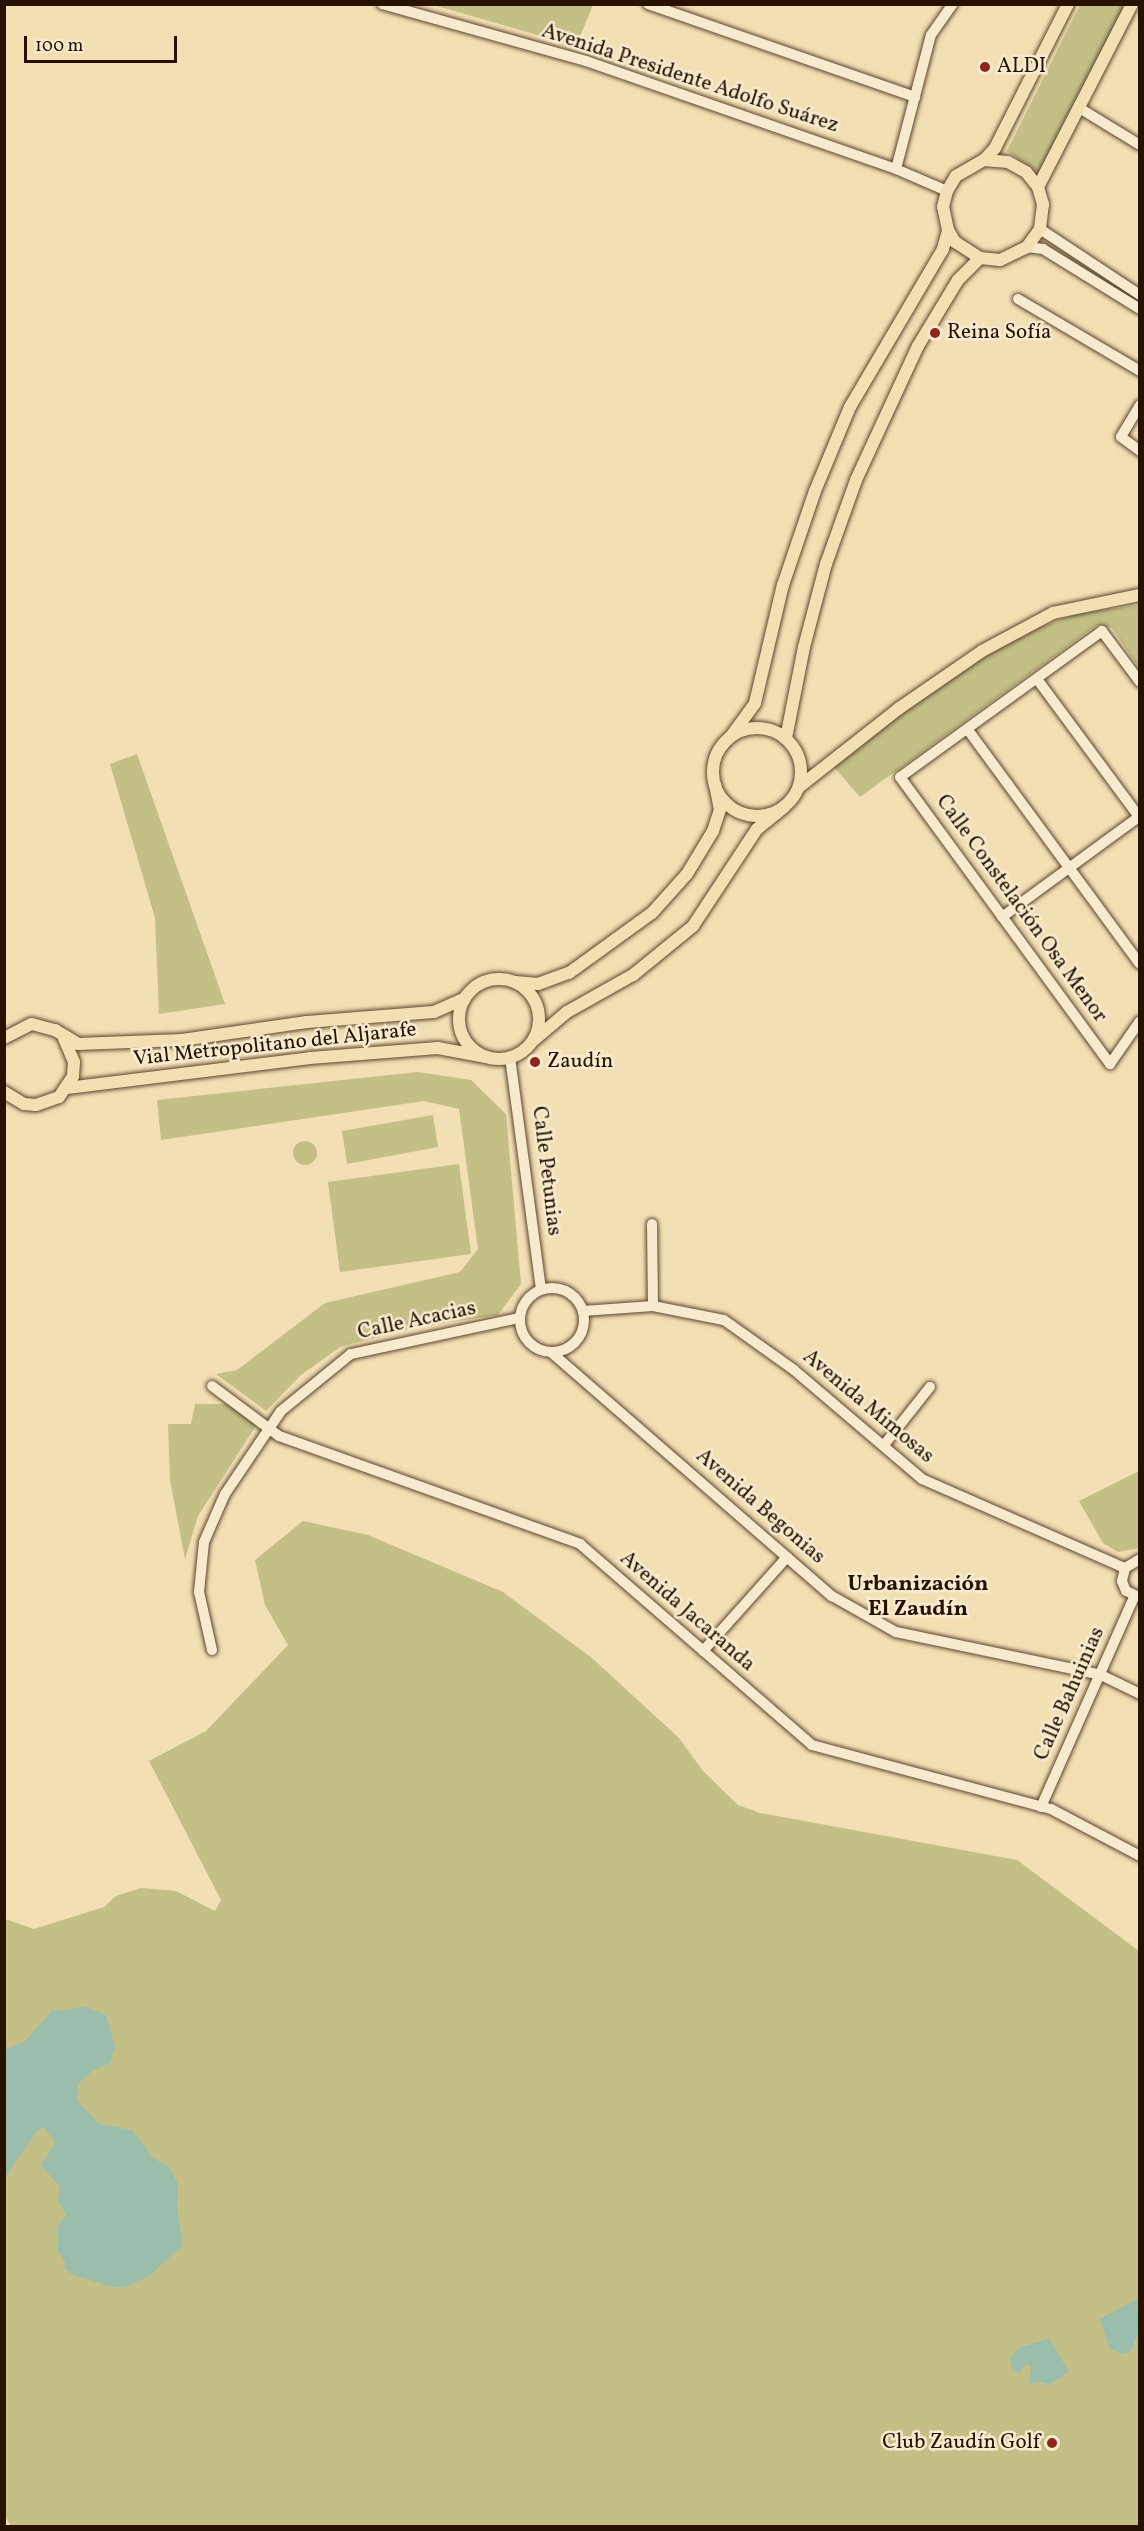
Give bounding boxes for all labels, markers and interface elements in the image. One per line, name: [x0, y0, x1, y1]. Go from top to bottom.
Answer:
street label: Avenida Presidente Adolfo Suárez: [538, 19, 842, 139]
scale bar: [27, 24, 180, 62]
text: 100 m: [35, 34, 84, 59]
place label: ALDI: [997, 54, 1046, 80]
marker: ALDI: [978, 60, 992, 74]
place label: Reina Sofía: [947, 320, 1051, 346]
marker: Reina Sofía: [928, 326, 942, 340]
street label: Calle Constelación Osa Menor: [930, 790, 1112, 1028]
street label: Vial Metropolitano del Aljarafe: [132, 1018, 418, 1072]
place label: Zaudín: [547, 1049, 613, 1075]
marker: Zaudín: [528, 1055, 542, 1069]
street label: Calle Petunias: [526, 1105, 566, 1237]
street label: Calle Acacias: [356, 1296, 478, 1346]
street label: Avenida Mimosas: [797, 1345, 939, 1469]
street label: Avenida Begonias: [690, 1444, 830, 1570]
street label: Avenida Jacaranda: [614, 1546, 760, 1678]
district label: Urbanización El Zaudín: [848, 1571, 988, 1622]
street label: Calle Bahuinias: [1029, 1623, 1111, 1765]
place label: Club Zaudín Golf: [882, 2430, 1040, 2456]
marker: Club Zaudín Golf: [1045, 2436, 1059, 2450]

